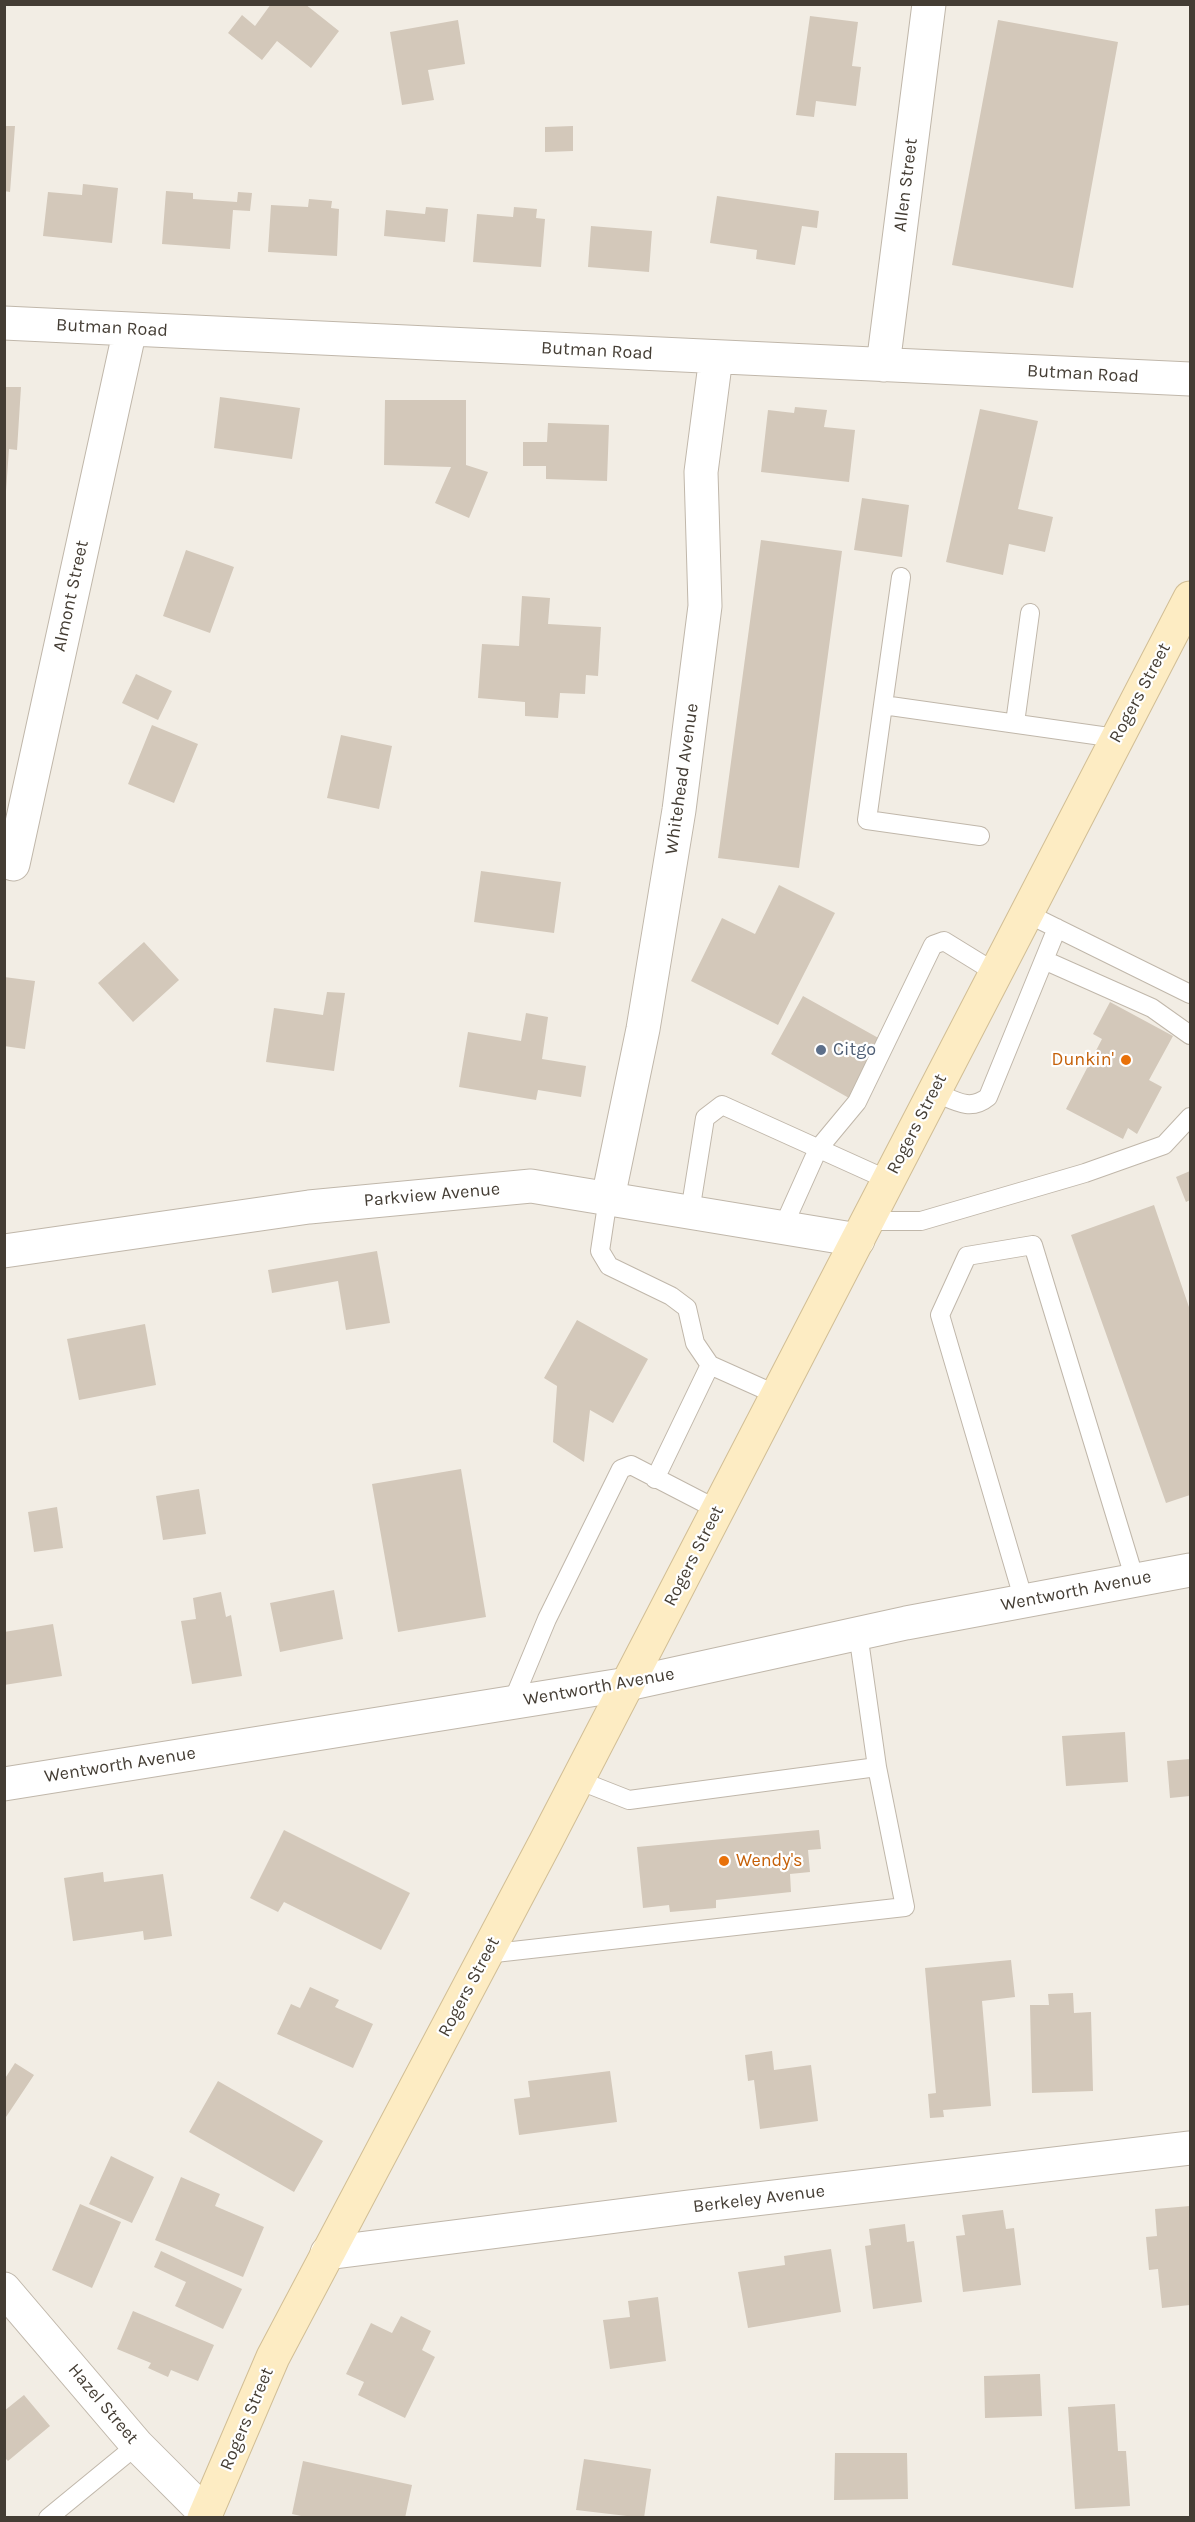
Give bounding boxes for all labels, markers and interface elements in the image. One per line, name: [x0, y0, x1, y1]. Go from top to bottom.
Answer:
street label: Allen Street: [890, 137, 922, 233]
street label: Butman Road: [55, 314, 169, 342]
street label: Butman Road: [540, 337, 654, 365]
street label: Butman Road: [1026, 360, 1140, 388]
street label: Almont Street: [49, 538, 93, 654]
street label: Rogers Street: [1105, 639, 1175, 747]
street label: Whitehead Avenue: [661, 702, 703, 856]
place label: Citgo: [833, 1039, 876, 1061]
marker: Citgo: [814, 1043, 828, 1057]
place label: Dunkin': [1052, 1049, 1114, 1071]
marker: Dunkin': [1119, 1053, 1133, 1067]
street label: Rogers Street: [882, 1070, 952, 1178]
street label: Parkview Avenue: [363, 1178, 501, 1212]
street label: Rogers Street: [659, 1502, 729, 1610]
street label: Wentworth Avenue: [999, 1566, 1153, 1616]
street label: Wentworth Avenue: [522, 1663, 676, 1711]
street label: Wentworth Avenue: [43, 1742, 197, 1788]
place label: Wendy's: [736, 1850, 803, 1872]
marker: Wendy's: [717, 1854, 731, 1868]
street label: Rogers Street: [434, 1933, 504, 2041]
street label: Berkeley Avenue: [692, 2180, 826, 2218]
street label: Hazel Street: [63, 2359, 143, 2449]
street label: Rogers Street: [216, 2364, 278, 2474]

